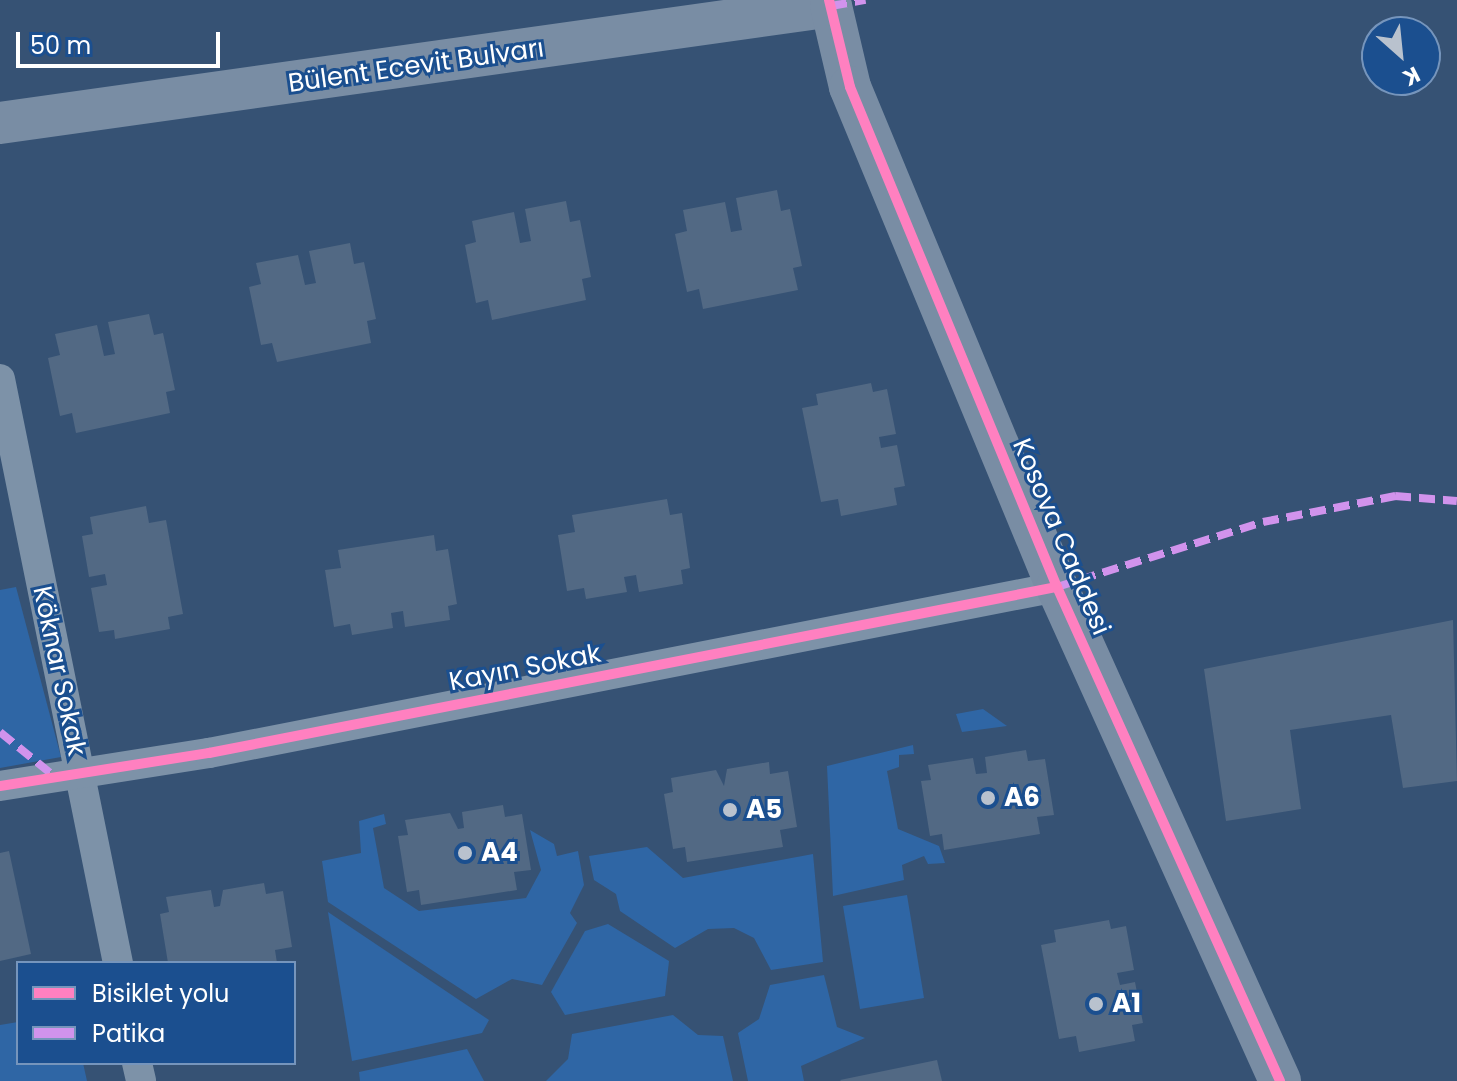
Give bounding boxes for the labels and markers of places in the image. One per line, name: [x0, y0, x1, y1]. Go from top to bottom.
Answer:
place label: A6: [1004, 782, 1040, 814]
marker: A6: [979, 789, 997, 807]
place label: A5: [746, 794, 782, 826]
marker: A5: [721, 801, 739, 819]
place label: A4: [481, 837, 518, 869]
marker: A4: [456, 844, 474, 862]
place label: A1: [1112, 988, 1141, 1020]
marker: A1: [1087, 995, 1105, 1013]

